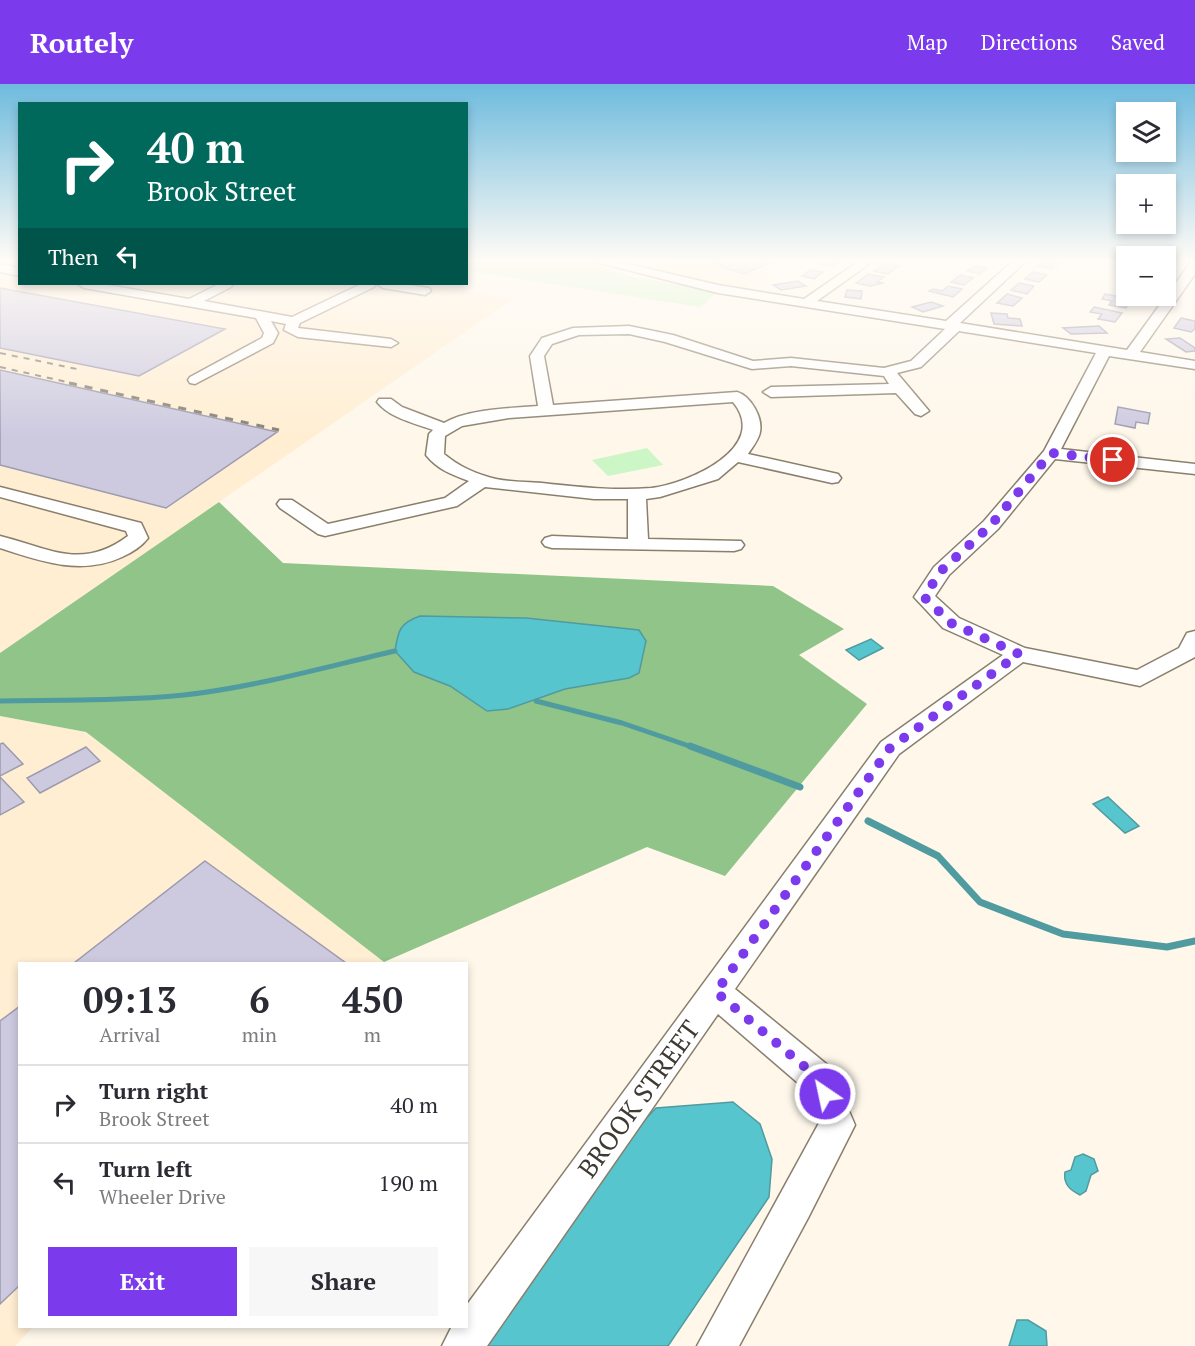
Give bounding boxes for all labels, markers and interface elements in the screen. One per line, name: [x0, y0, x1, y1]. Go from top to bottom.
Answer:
text: Routely: [30, 24, 133, 61]
text: Map: [907, 28, 948, 56]
text: Directions: [981, 28, 1078, 56]
text: Saved: [1111, 28, 1165, 56]
map controls: [1116, 102, 1176, 306]
button: layers: [1116, 102, 1176, 162]
text: 40 m: [147, 119, 245, 175]
icon: right: [48, 126, 126, 204]
text: Brook Street: [147, 173, 296, 209]
button: +: [1116, 174, 1176, 234]
icon: left: [111, 240, 144, 273]
text: Then: [48, 242, 99, 271]
button: −: [1116, 246, 1176, 306]
pin: [1087, 434, 1138, 485]
icon: arrive: [1096, 443, 1129, 476]
text: 09:13: [83, 976, 177, 1023]
text: 6: [249, 976, 270, 1023]
text: 450: [342, 976, 403, 1023]
street label: BROOK STREET: [570, 1013, 707, 1184]
text: Arrival: [99, 1021, 161, 1048]
text: min: [242, 1021, 277, 1048]
text: m: [364, 1021, 381, 1048]
position arrow: [793, 1062, 857, 1126]
text: Turn right: [99, 1076, 208, 1105]
icon: right: [48, 1088, 81, 1121]
text: 40 m: [390, 1090, 438, 1119]
text: Brook Street: [99, 1105, 210, 1132]
text: Turn left: [99, 1154, 192, 1183]
icon: left: [48, 1166, 81, 1199]
text: 190 m: [378, 1168, 438, 1197]
text: Wheeler Drive: [99, 1183, 226, 1210]
button: Exit: [48, 1247, 237, 1316]
button: Share: [249, 1247, 438, 1316]

